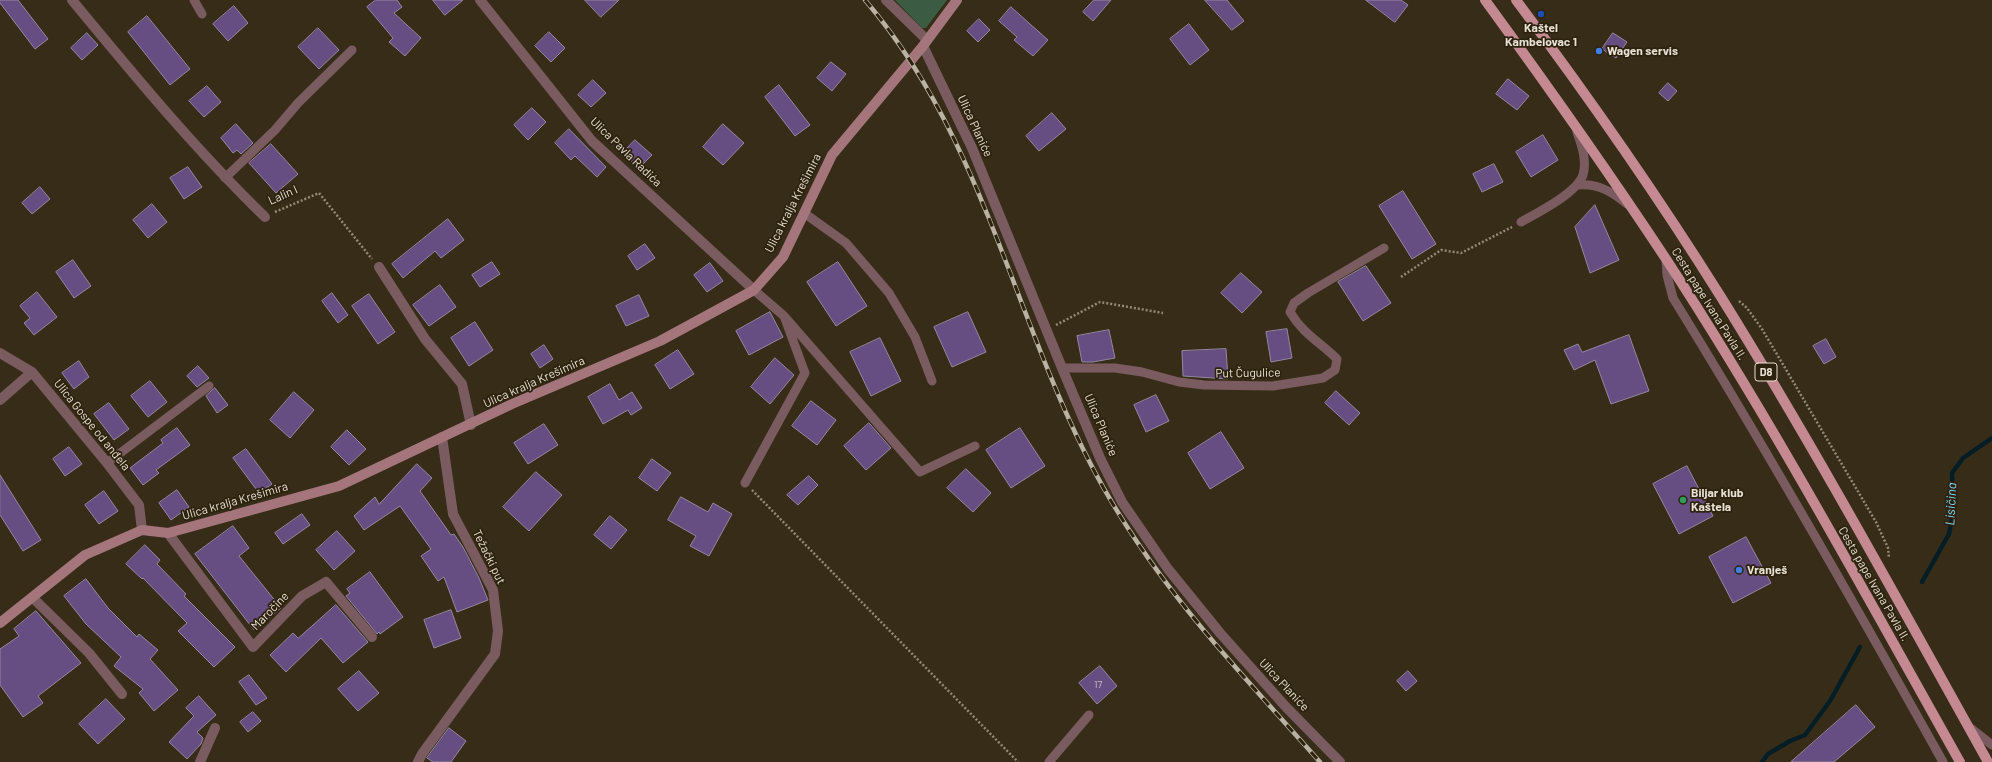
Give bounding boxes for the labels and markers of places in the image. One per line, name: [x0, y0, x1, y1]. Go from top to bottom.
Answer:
marker: Kaštel Kambelovac 1: [1536, 9, 1546, 19]
place label: Kaštel Kambelovac 1: [1505, 21, 1577, 49]
place label: Wagen servis: [1607, 44, 1678, 58]
marker: Wagen servis: [1594, 46, 1604, 56]
place label: Biljar klub Kaštela: [1691, 486, 1743, 514]
marker: Biljar klub Kaštela: [1678, 495, 1688, 505]
place label: Vranješ: [1747, 563, 1787, 577]
marker: Vranješ: [1734, 565, 1744, 575]

